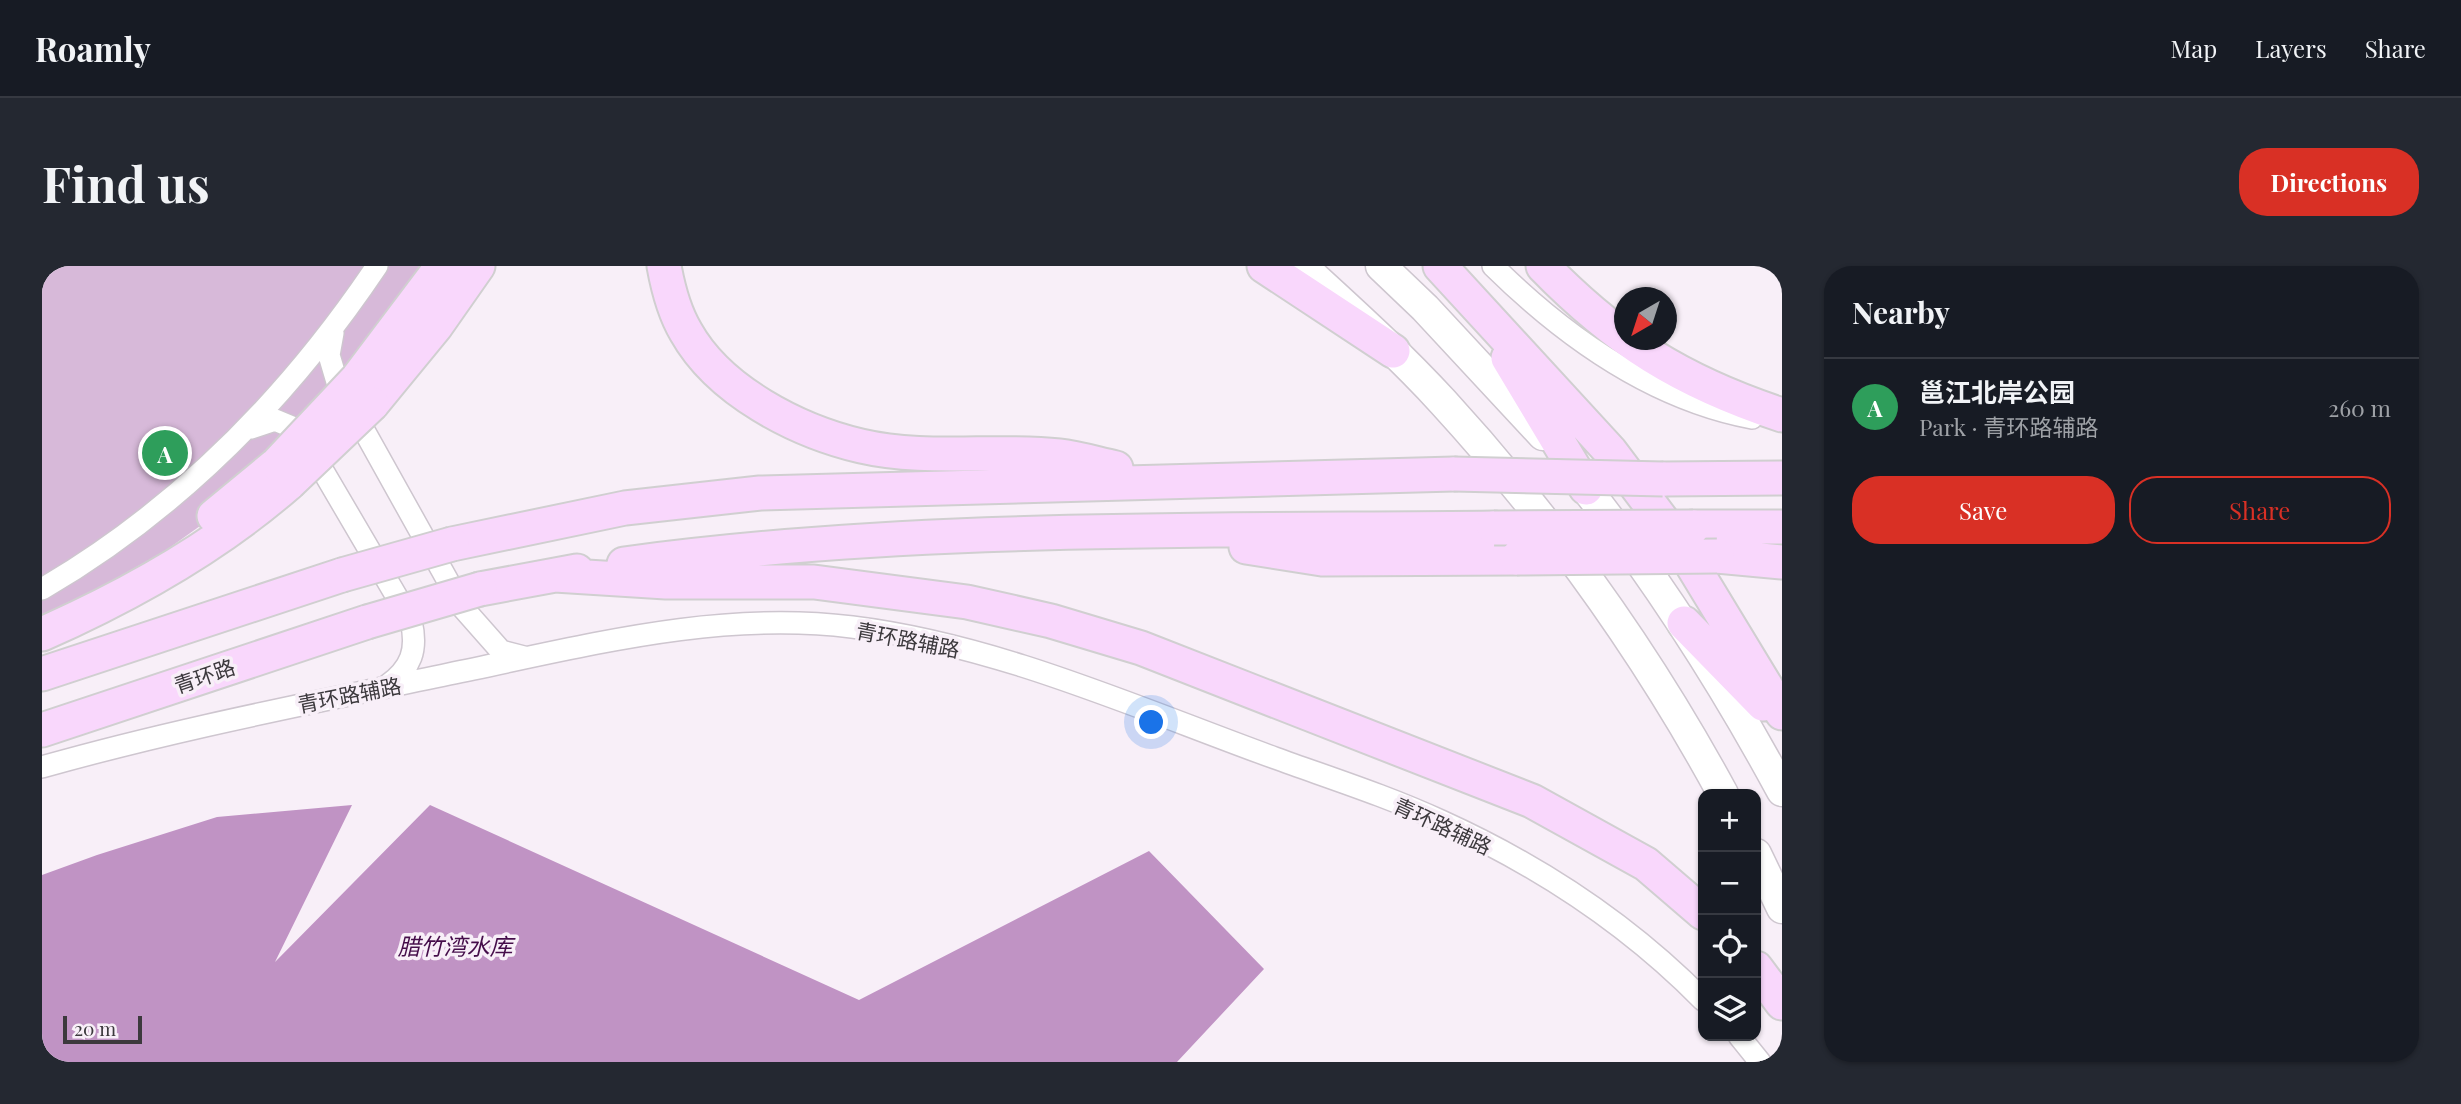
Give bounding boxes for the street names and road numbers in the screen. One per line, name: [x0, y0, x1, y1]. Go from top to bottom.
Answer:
street label: 青环路辅路: [854, 615, 962, 663]
street label: 青环路: [170, 652, 238, 698]
street label: 青环路辅路: [295, 670, 403, 718]
street label: 青环路辅路: [1390, 790, 1496, 860]

